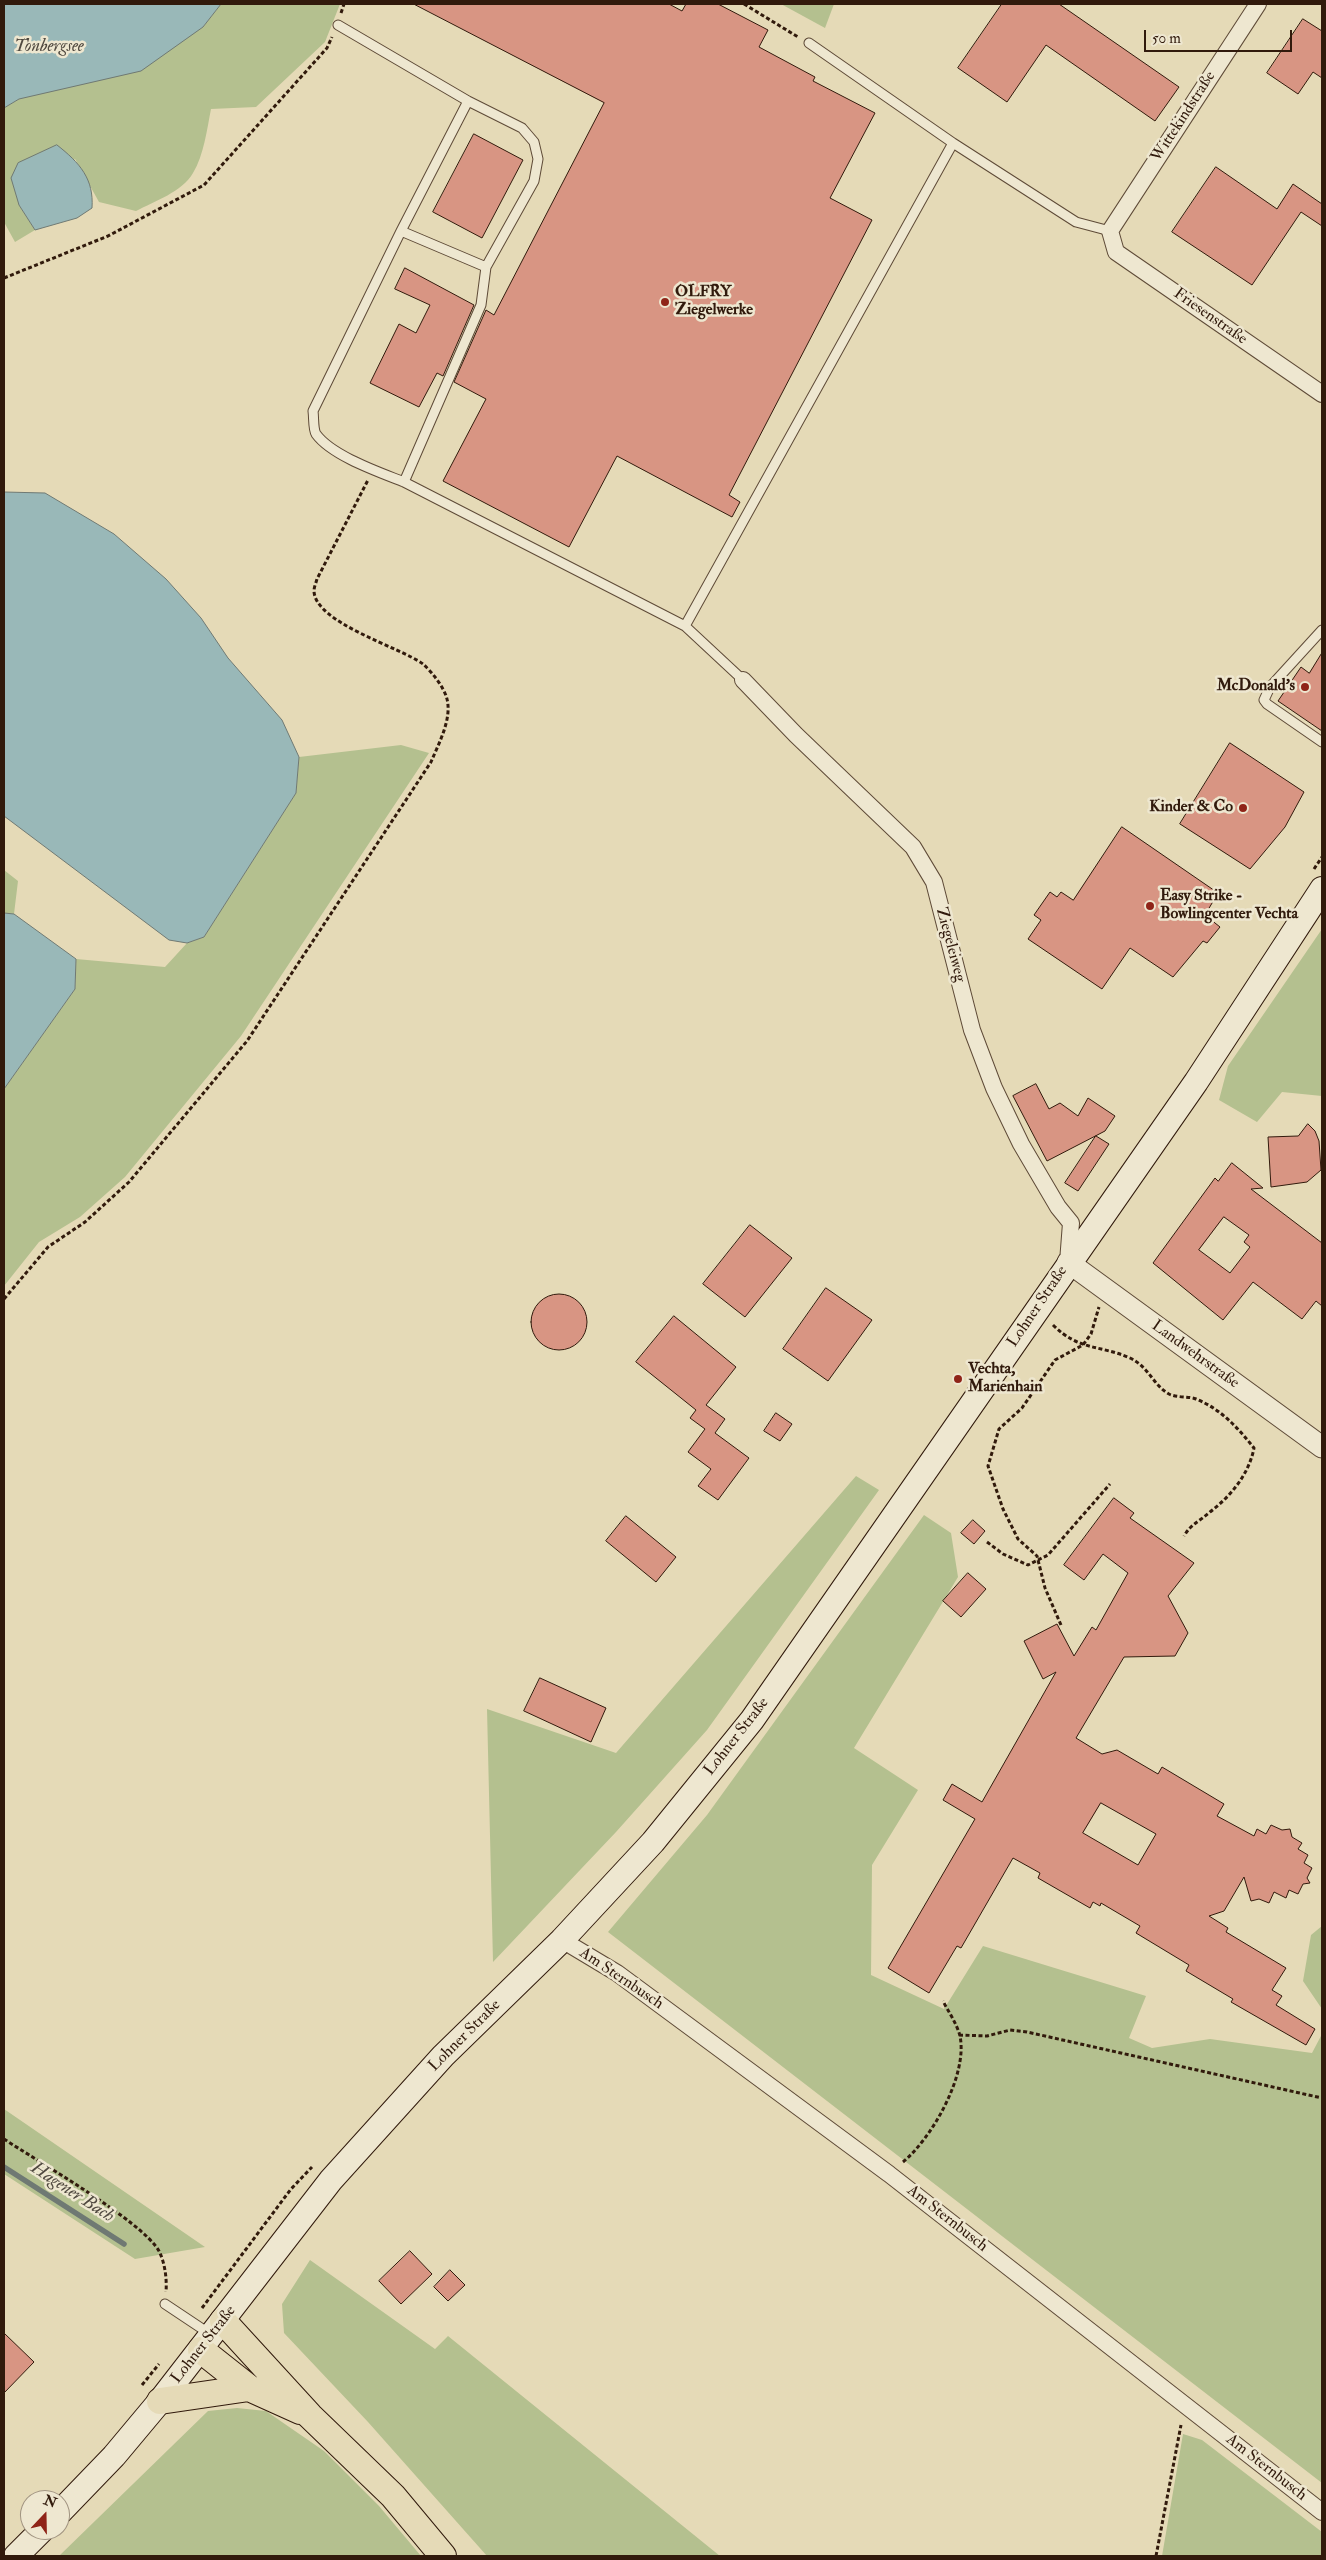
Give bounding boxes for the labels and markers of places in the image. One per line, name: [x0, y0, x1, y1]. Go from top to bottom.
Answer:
place label: OLFRY Ziegelwerke: [675, 283, 753, 321]
marker: OLFRY Ziegelwerke: [659, 296, 671, 308]
place label: McDonald's: [1217, 677, 1295, 697]
marker: McDonald's: [1299, 681, 1311, 693]
place label: Kinder & Co: [1149, 798, 1233, 818]
marker: Kinder & Co: [1237, 802, 1249, 814]
place label: Easy Strike - Bowlingcenter Vechta: [1160, 887, 1298, 925]
marker: Easy Strike - Bowlingcenter Vechta: [1144, 900, 1156, 912]
place label: Vechta, Marienhain: [968, 1360, 1043, 1398]
marker: Vechta, Marienhain: [952, 1373, 964, 1385]

